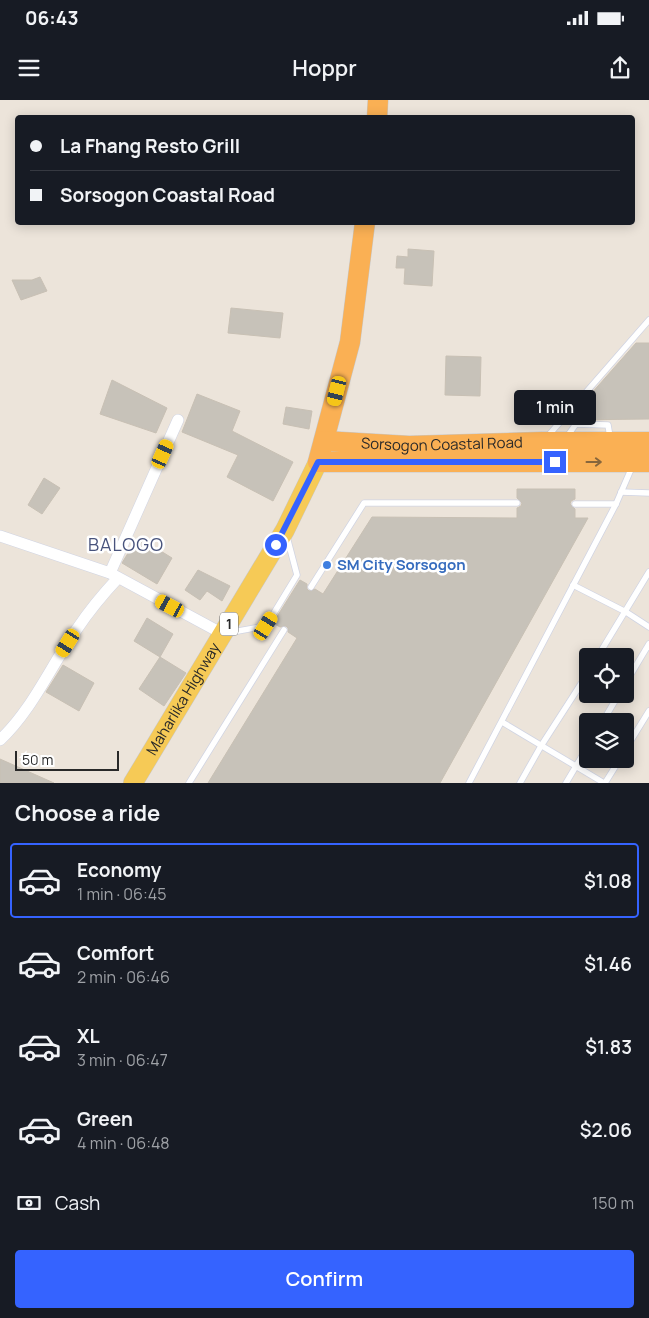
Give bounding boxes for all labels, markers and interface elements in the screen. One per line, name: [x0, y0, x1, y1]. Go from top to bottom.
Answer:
text: 06:43: [25, 5, 78, 31]
text: Hoppr: [292, 53, 357, 83]
icon: menu: [15, 54, 43, 82]
icon: share: [606, 54, 634, 82]
text: La Fhang Resto Grill: [60, 133, 240, 159]
text: Sorsogon Coastal Road: [60, 182, 275, 208]
car: [326, 375, 347, 407]
callout: 1 min: [514, 390, 596, 424]
text: 1 min: [536, 396, 574, 418]
street label: Sorsogon Coastal Road: [360, 432, 523, 456]
car: [150, 437, 175, 471]
route end: [544, 451, 566, 473]
one-way arrow: [586, 457, 602, 467]
district label: BALOGO: [88, 532, 164, 556]
route start: [265, 534, 287, 556]
place label: SM City Sorsogon: [337, 554, 466, 575]
marker: SM City Sorsogon: [321, 559, 333, 571]
car: [153, 592, 186, 620]
car: [251, 609, 280, 643]
road number: 1: [220, 612, 238, 636]
car: [53, 626, 82, 660]
street label: Maharlika Highway: [141, 638, 225, 759]
map controls: [579, 648, 634, 768]
button: locate: [579, 648, 634, 703]
button: layers: [579, 713, 634, 768]
scale bar: [15, 748, 119, 771]
text: 50 m: [22, 750, 53, 769]
text: Choose a ride: [15, 798, 160, 828]
text: Economy: [77, 857, 161, 883]
icon: car: [17, 858, 62, 903]
text: $1.08: [584, 868, 632, 894]
text: 1 min · 06:45: [77, 883, 166, 905]
text: Comfort: [77, 940, 154, 966]
icon: car: [17, 941, 62, 986]
text: $1.46: [584, 951, 632, 977]
text: 2 min · 06:46: [77, 966, 170, 988]
text: XL: [77, 1023, 100, 1049]
icon: car: [17, 1024, 62, 1069]
text: $1.83: [585, 1034, 632, 1060]
text: 3 min · 06:47: [77, 1049, 168, 1071]
text: Green: [77, 1106, 133, 1132]
icon: car: [17, 1107, 62, 1152]
text: $2.06: [580, 1117, 632, 1143]
text: 4 min · 06:48: [77, 1132, 170, 1154]
icon: cash: [15, 1189, 43, 1217]
text: Cash: [55, 1190, 100, 1216]
text: 150 m: [592, 1192, 634, 1214]
button: Confirm: [15, 1250, 634, 1308]

